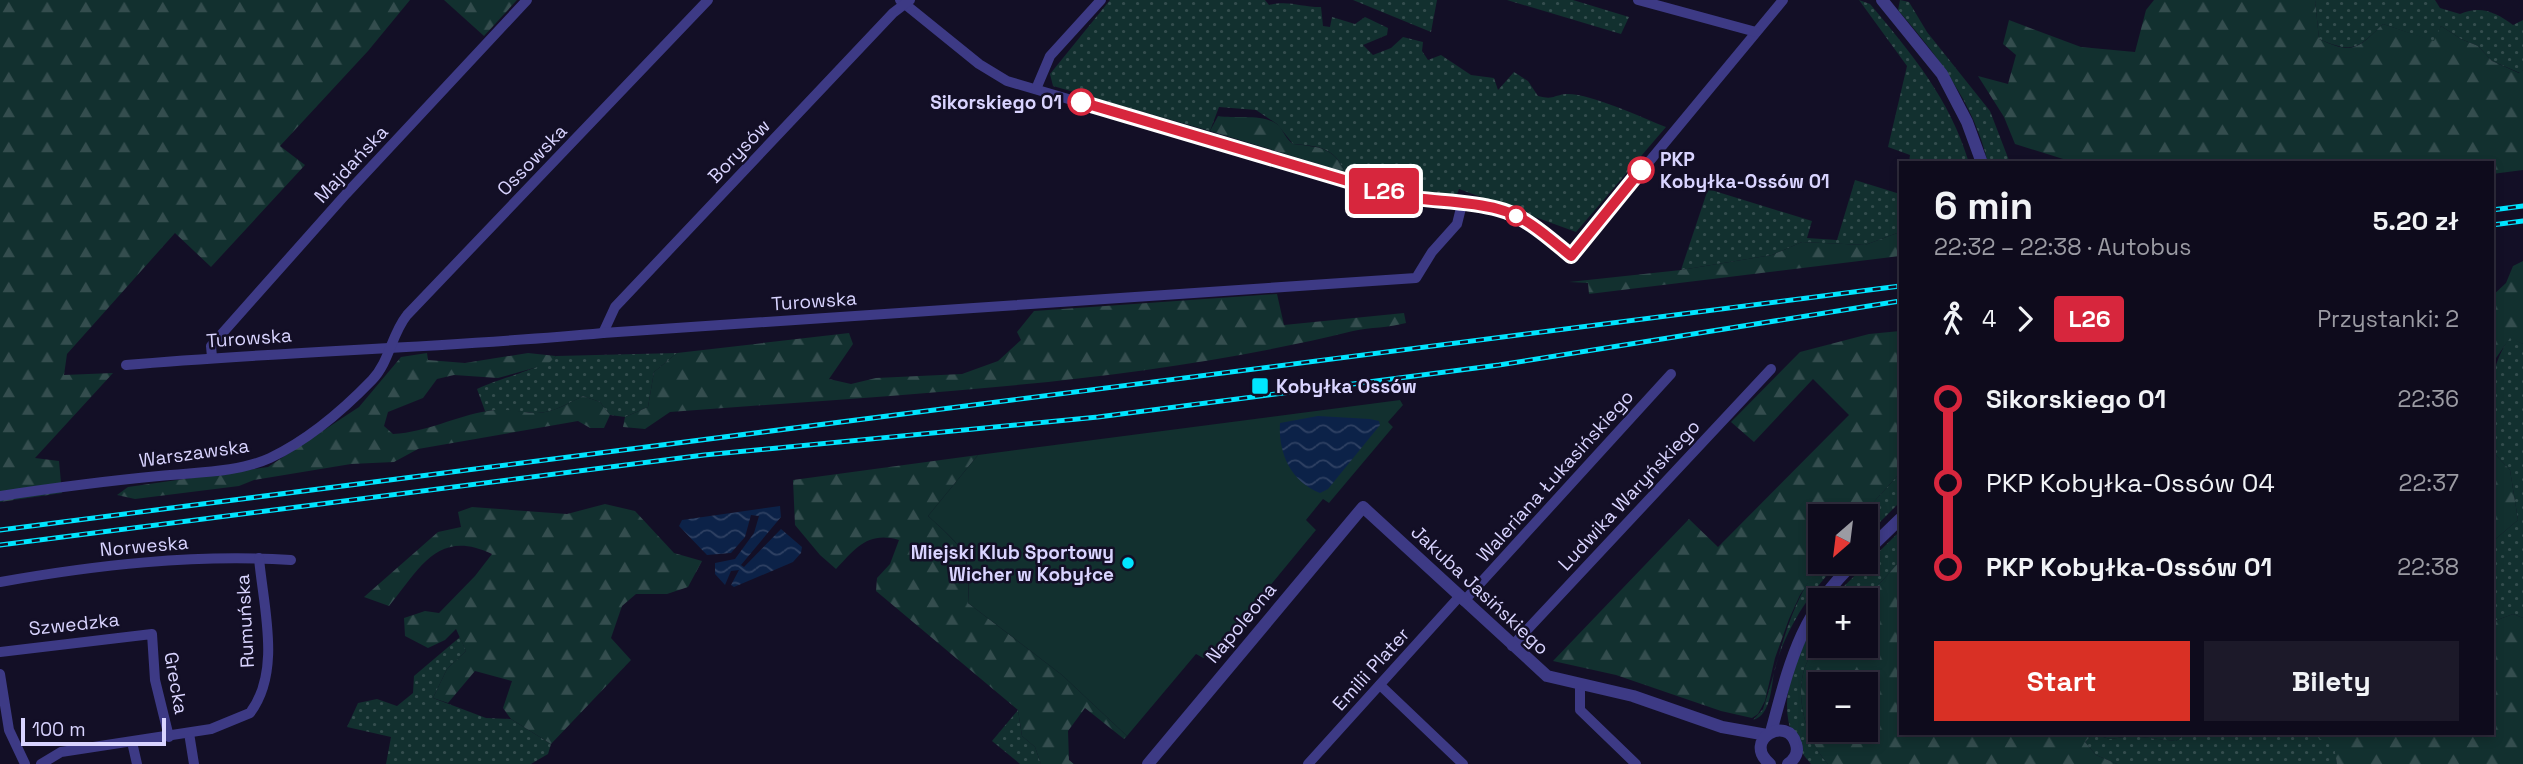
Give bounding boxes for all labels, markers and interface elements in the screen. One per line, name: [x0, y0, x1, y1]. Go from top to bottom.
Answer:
marker: Sikorskiego 01: [1068, 89, 1094, 115]
place label: Sikorskiego 01: [930, 90, 1062, 115]
street label: Borysów: [702, 114, 776, 188]
street label: Ossowska: [492, 119, 572, 201]
street label: Majdańska: [309, 120, 394, 208]
place label: PKP Kobyłka-Ossów 01: [1660, 147, 1830, 194]
marker: PKP Kobyłka-Ossów 01: [1628, 157, 1654, 183]
line badge: L26: [1344, 168, 1424, 214]
text: L26: [1363, 175, 1405, 206]
text: 6 min: [1934, 182, 2033, 230]
text: 5.20 zł: [2373, 204, 2459, 238]
unlabelled marker: [1506, 206, 1526, 226]
text: 22:32 – 22:38 · Autobus: [1934, 232, 2191, 262]
street label: Turowska: [770, 286, 858, 316]
icon: walk: [1934, 300, 1972, 338]
icon: forward: [2006, 300, 2044, 338]
text: L26: [2068, 303, 2110, 334]
text: 4: [1982, 304, 1996, 334]
text: Przystanki: 2: [2317, 304, 2459, 334]
street label: Turowska: [205, 323, 293, 353]
place label: Kobyłka Ossów: [1276, 374, 1417, 399]
marker: Kobyłka Ossów: [1250, 376, 1270, 396]
text: Sikorskiego 01: [1986, 382, 2166, 416]
text: 22:36: [2397, 384, 2459, 414]
street label: Waleriana Łukasińskiego: [1471, 385, 1639, 567]
street label: Ludwika Waryńskiego: [1552, 414, 1706, 576]
street label: Warszawska: [137, 433, 251, 473]
text: PKP Kobyłka-Ossów 04: [1986, 466, 2275, 500]
text: 22:37: [2399, 468, 2459, 498]
north arrow: [1808, 504, 1878, 574]
map controls: [1808, 504, 1878, 742]
street label: Jakuba Jasińskiego: [1406, 520, 1554, 660]
street label: Norweska: [99, 530, 189, 562]
place label: Miejski Klub Sportowy Wicher w Kobyłce: [911, 540, 1114, 587]
text: PKP Kobyłka-Ossów 01: [1986, 550, 2272, 584]
text: 22:38: [2397, 552, 2459, 582]
marker: Miejski Klub Sportowy Wicher w Kobyłce: [1120, 555, 1136, 571]
street label: Rumuńska: [230, 573, 260, 669]
street label: Napoleona: [1200, 577, 1282, 668]
button: +: [1808, 588, 1878, 658]
street label: Szwedzka: [27, 607, 121, 641]
street label: Emilii Plater: [1327, 622, 1415, 716]
button: Start: [1934, 641, 2190, 721]
button: Bilety: [2204, 641, 2459, 721]
street label: Grecka: [158, 650, 194, 716]
button: −: [1808, 672, 1878, 742]
scale bar: [21, 715, 166, 747]
text: 100 m: [32, 717, 86, 742]

